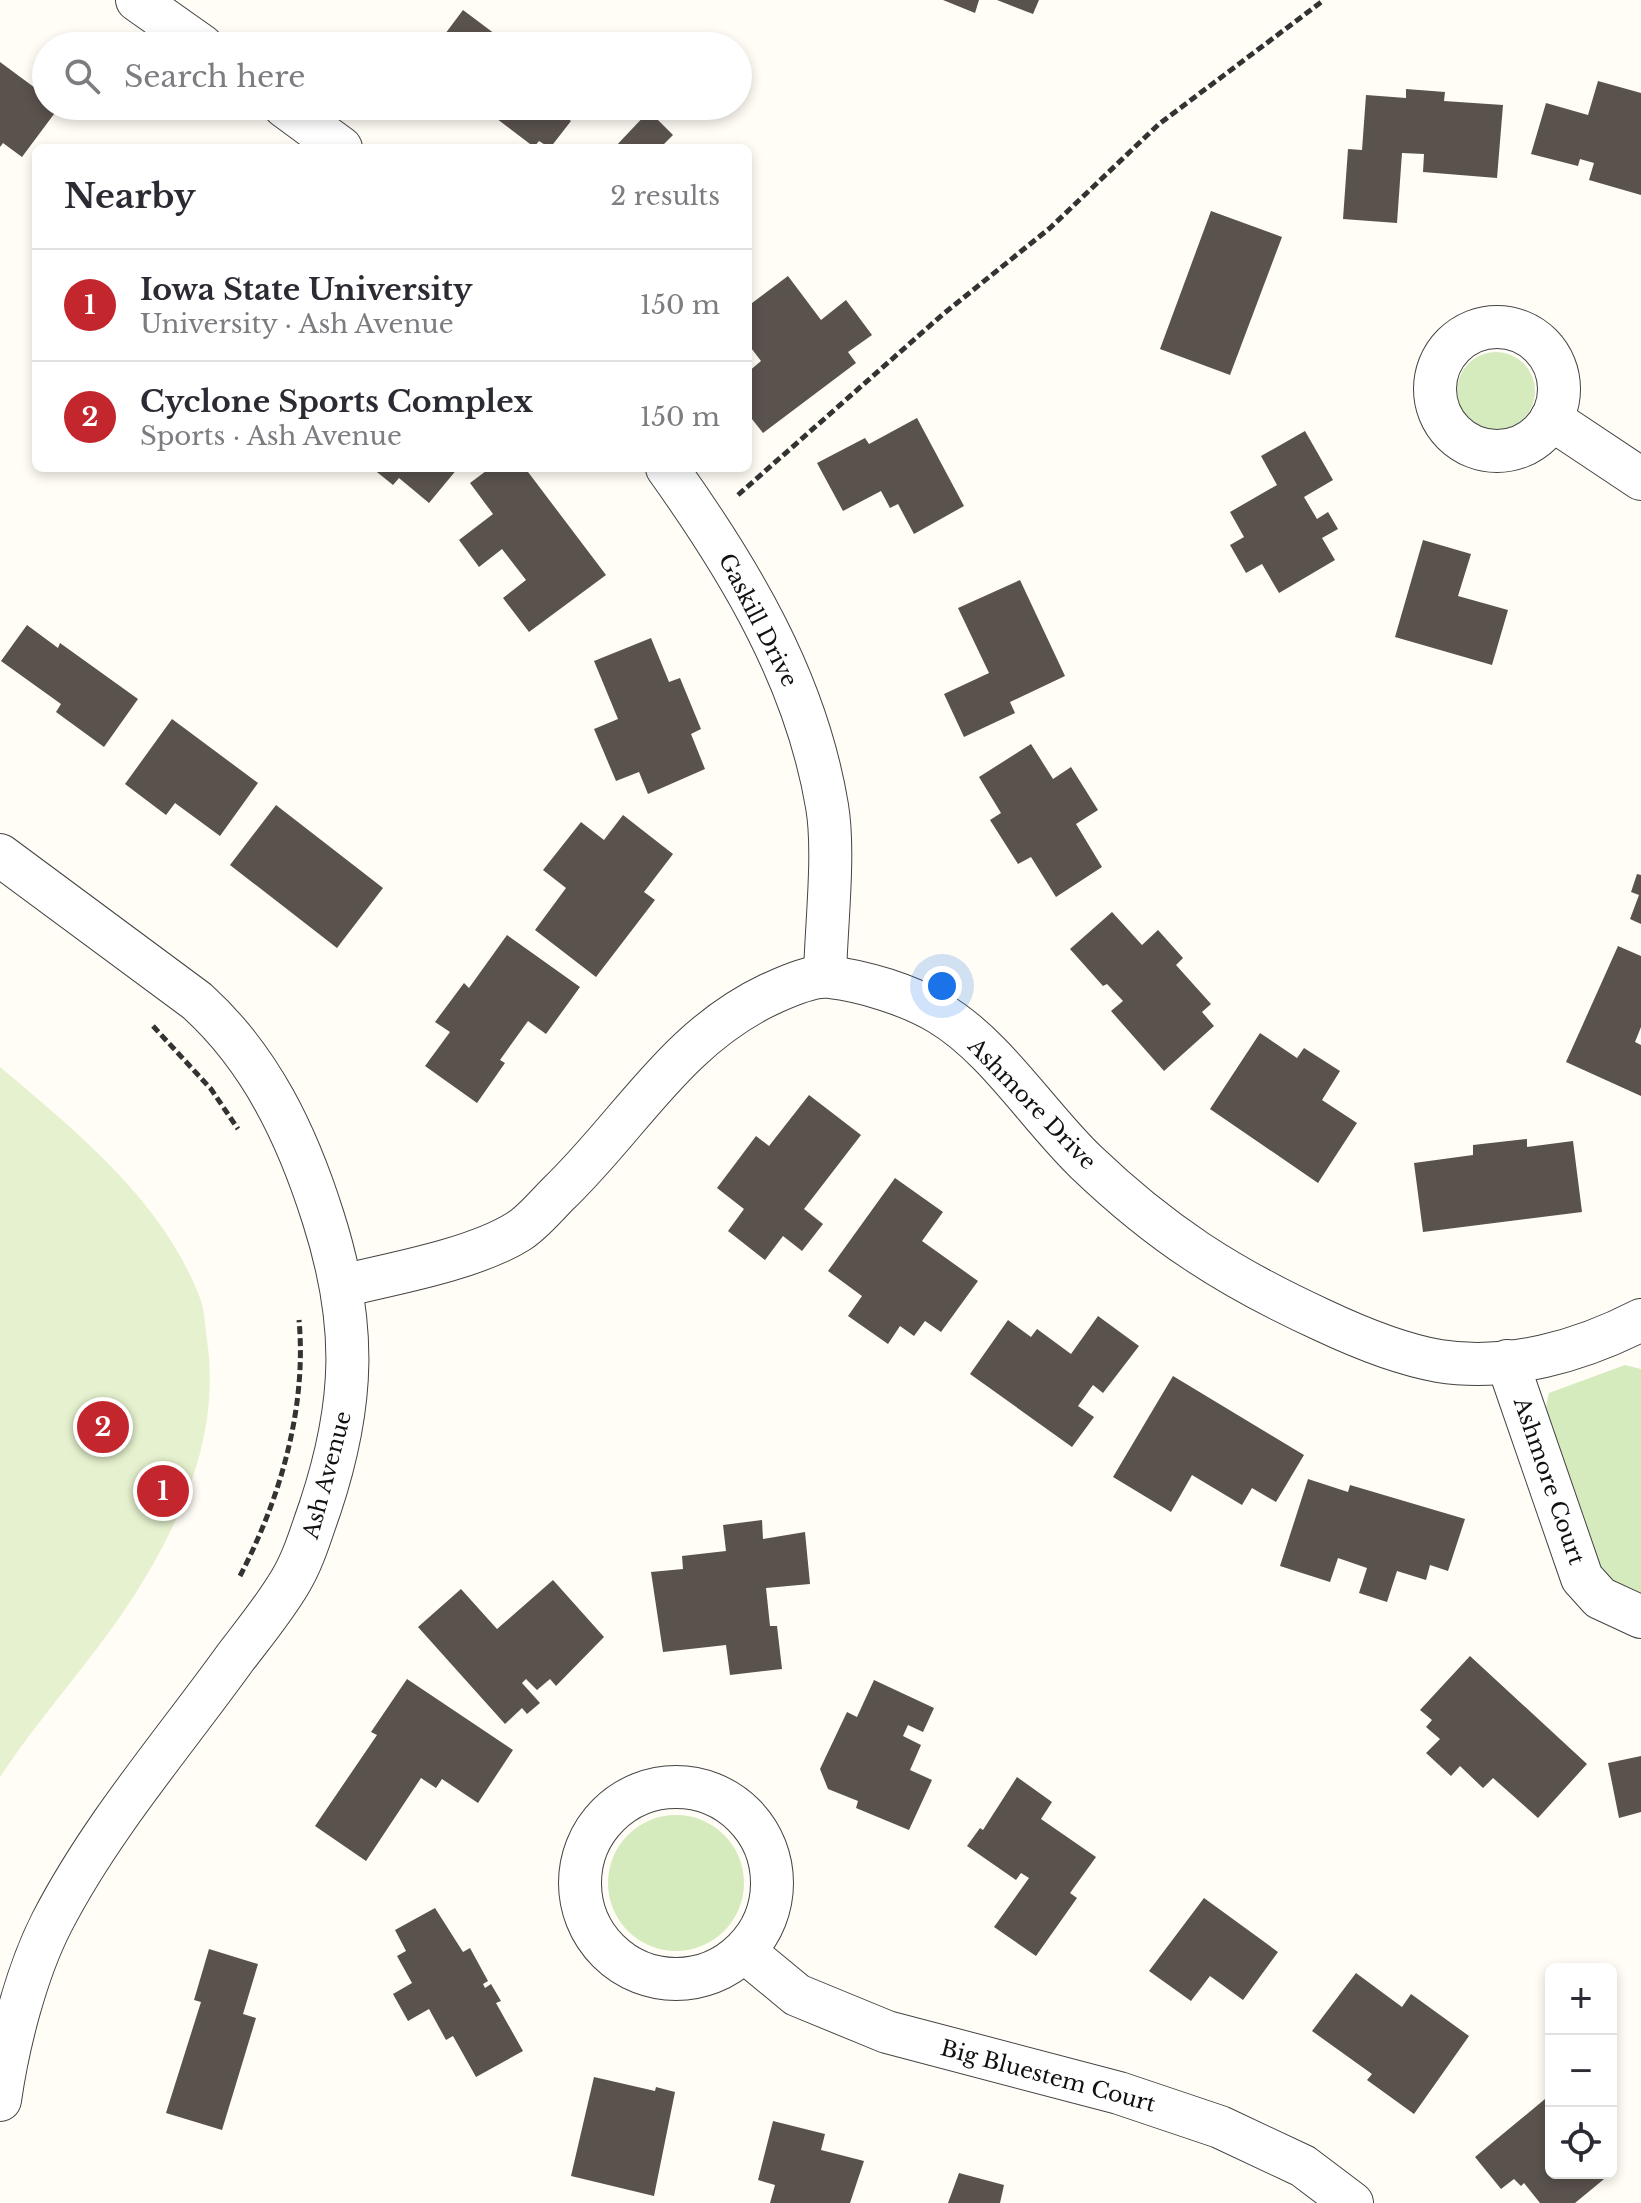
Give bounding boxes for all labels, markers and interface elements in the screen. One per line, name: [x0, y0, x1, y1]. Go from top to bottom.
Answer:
search box: [32, 32, 752, 120]
icon: search: [60, 54, 104, 98]
text: Search here: [124, 58, 305, 95]
text: Nearby: [64, 175, 196, 217]
text: 2 results: [610, 180, 720, 212]
text: Iowa State University: [140, 271, 472, 308]
text: 1: [84, 289, 96, 321]
text: 150 m: [640, 289, 720, 321]
text: University · Ash Avenue: [140, 308, 454, 340]
text: Cyclone Sports Complex: [140, 383, 533, 420]
text: 2: [82, 401, 98, 433]
text: 150 m: [640, 401, 720, 433]
text: Sports · Ash Avenue: [140, 420, 402, 452]
street label: Gaskill Drive: [713, 549, 803, 691]
your location: [922, 966, 962, 1006]
street label: Ashmore Drive: [962, 1032, 1102, 1175]
street label: Ashmore Court: [1507, 1393, 1590, 1569]
pin: 2: [77, 1397, 129, 1457]
street label: Ash Avenue: [297, 1408, 357, 1543]
pin: 1: [137, 1461, 189, 1521]
map controls: [1545, 1963, 1617, 2179]
button: +: [1545, 1963, 1617, 2035]
street label: Big Bluestem Court: [938, 2034, 1159, 2118]
button: −: [1545, 2035, 1617, 2107]
button: locate: [1545, 2107, 1617, 2179]

